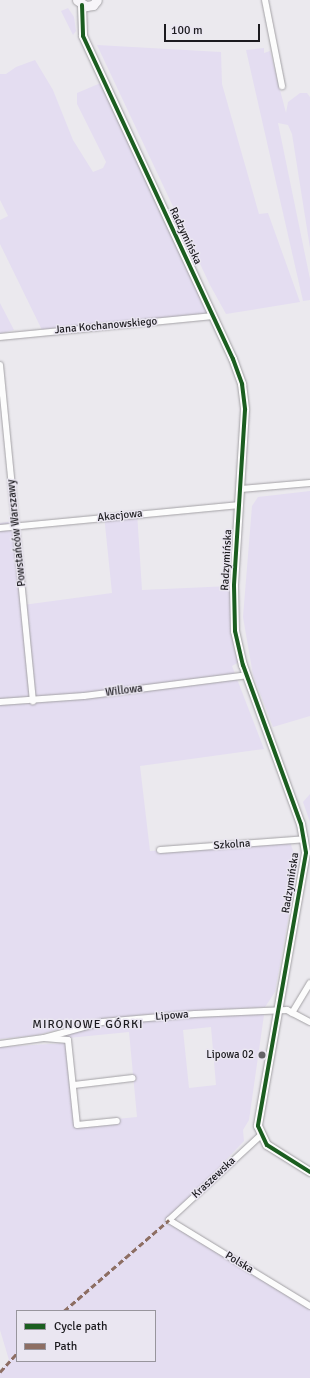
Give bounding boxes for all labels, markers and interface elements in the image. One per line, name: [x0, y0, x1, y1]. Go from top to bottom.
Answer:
scale bar: [166, 16, 262, 42]
text: 100 m: [171, 23, 203, 38]
street label: Radzymińska: [166, 205, 204, 267]
street label: Jana Kochanowskiego: [54, 315, 158, 337]
street label: Powstańców Warszawy: [5, 479, 29, 587]
street label: Akacjowa: [97, 507, 143, 525]
street label: Radzymińska: [219, 529, 235, 591]
street label: Willowa: [105, 682, 143, 700]
street label: Szkolna: [213, 837, 251, 853]
street label: Radzymińska: [280, 852, 302, 914]
street label: Lipowa: [155, 1008, 189, 1024]
district label: MIRONOWE GÓRKI: [32, 1018, 144, 1032]
place label: Lipowa 02: [206, 1048, 254, 1062]
marker: Lipowa 02: [257, 1050, 267, 1060]
street label: Kraszewska: [189, 1154, 239, 1202]
street label: Polska: [222, 1249, 256, 1277]
legend: [16, 1310, 156, 1362]
text: Cycle path: [54, 1319, 107, 1334]
text: Path: [54, 1339, 77, 1354]

